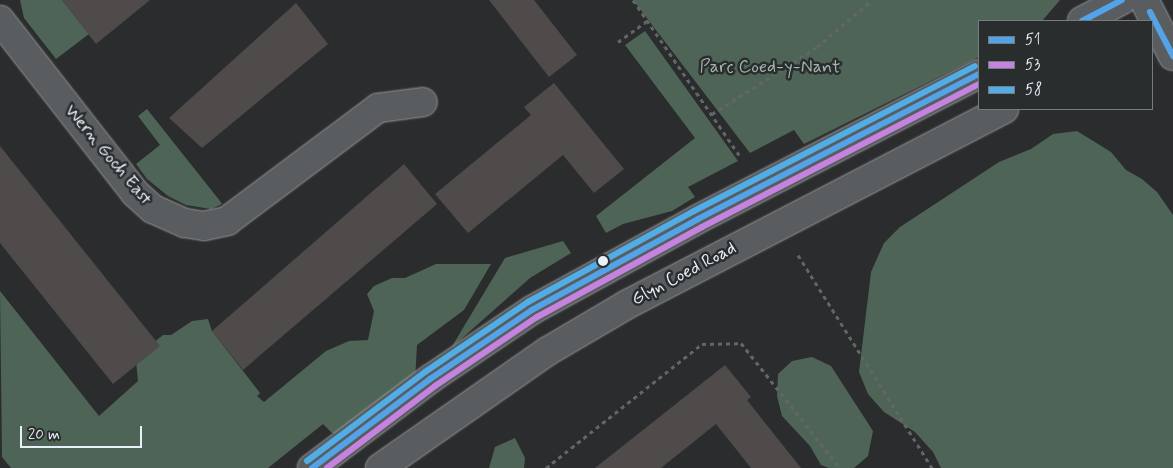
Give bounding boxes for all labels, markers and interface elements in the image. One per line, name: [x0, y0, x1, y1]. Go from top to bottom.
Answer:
legend: [978, 20, 1153, 110]
text: 51: [1025, 30, 1040, 50]
text: 53: [1025, 55, 1040, 75]
park label: Parc Coed-y-Nant: [700, 56, 840, 78]
text: 58: [1025, 80, 1042, 100]
street label: Wern Goch East: [60, 100, 156, 210]
street label: Glyn Coed Road: [627, 237, 741, 311]
unlabelled marker: [598, 256, 608, 266]
scale bar: [22, 416, 145, 448]
text: 20 m: [28, 425, 60, 445]

